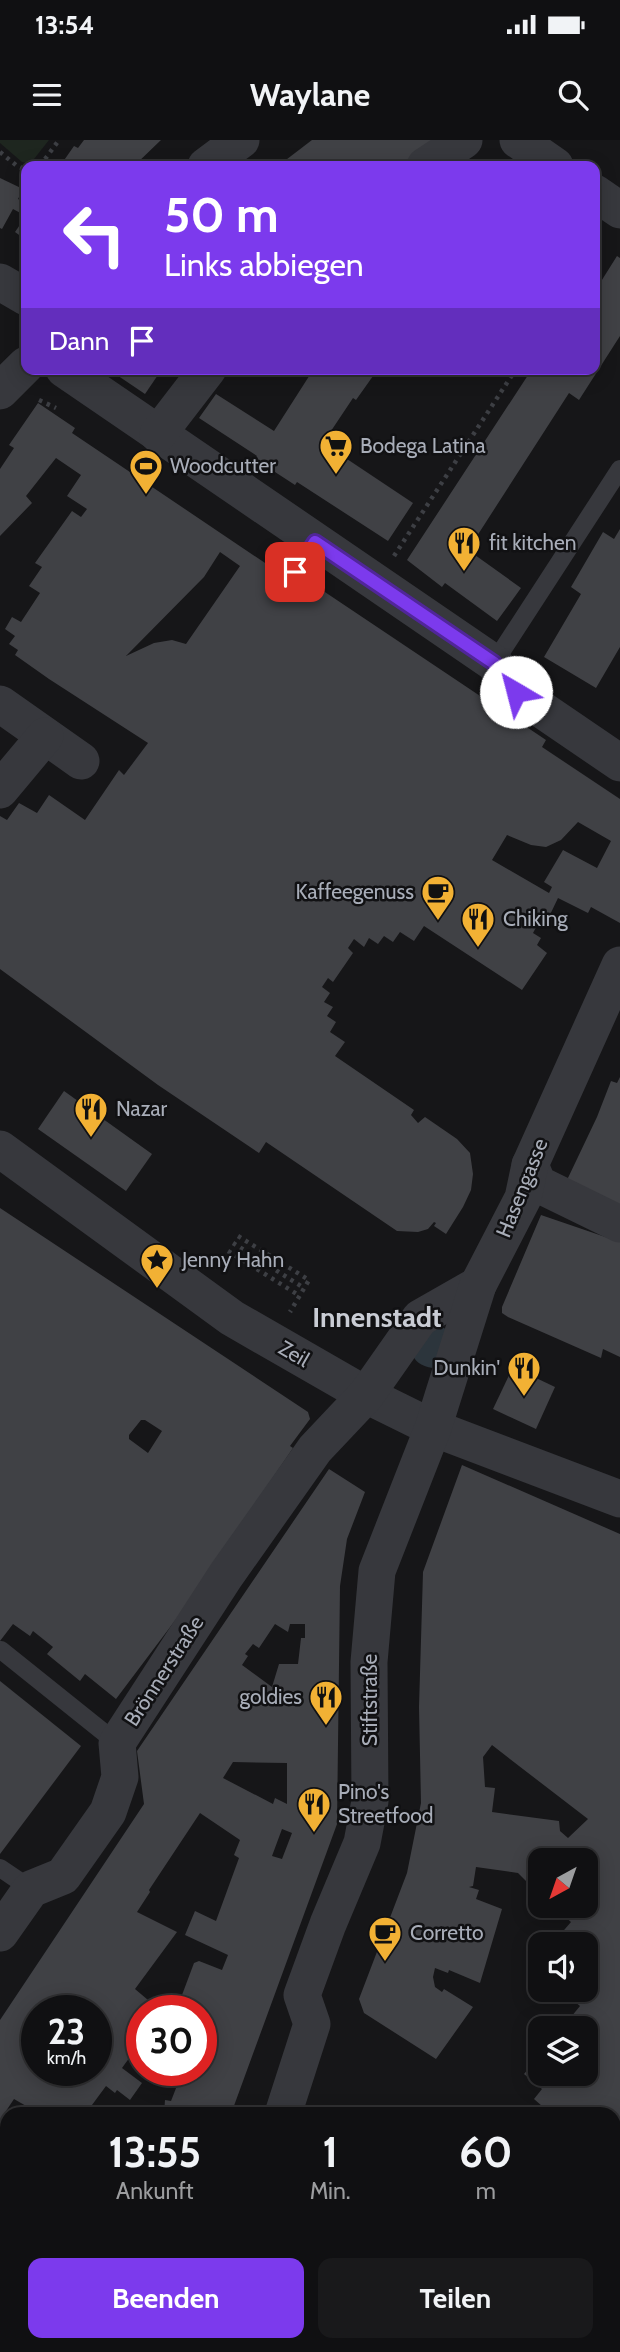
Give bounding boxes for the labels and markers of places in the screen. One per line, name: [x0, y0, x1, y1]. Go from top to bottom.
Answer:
supermarket icon: Bodega Latina: [317, 427, 355, 476]
place label: Bodega Latina: [360, 433, 486, 458]
sports icon: Woodcutter: [127, 447, 165, 496]
place label: Woodcutter: [170, 453, 276, 478]
restaurant icon: fit kitchen: [445, 524, 483, 573]
place label: fit kitchen: [489, 530, 576, 555]
pin: [265, 542, 325, 602]
cafe icon: Kaffeegenuss: [419, 873, 457, 922]
place label: Kaffeegenuss: [296, 879, 414, 904]
restaurant icon: Chiking: [459, 900, 497, 949]
place label: Chiking: [503, 906, 568, 931]
restaurant icon: Nazar: [72, 1090, 110, 1139]
place label: Nazar: [116, 1096, 168, 1121]
place icon: Jenny Hahn: [138, 1241, 176, 1290]
place label: Jenny Hahn: [181, 1247, 284, 1272]
restaurant icon: Dunkin': [505, 1349, 543, 1398]
place label: Dunkin': [433, 1355, 500, 1380]
restaurant icon: goldies: [307, 1678, 345, 1727]
place label: goldies: [240, 1684, 302, 1709]
place label: Pino's Streetfood: [338, 1779, 433, 1828]
restaurant icon: Pino's Streetfood: [295, 1785, 333, 1834]
cafe icon: Corretto: [366, 1914, 404, 1963]
place label: Corretto: [410, 1920, 484, 1945]

